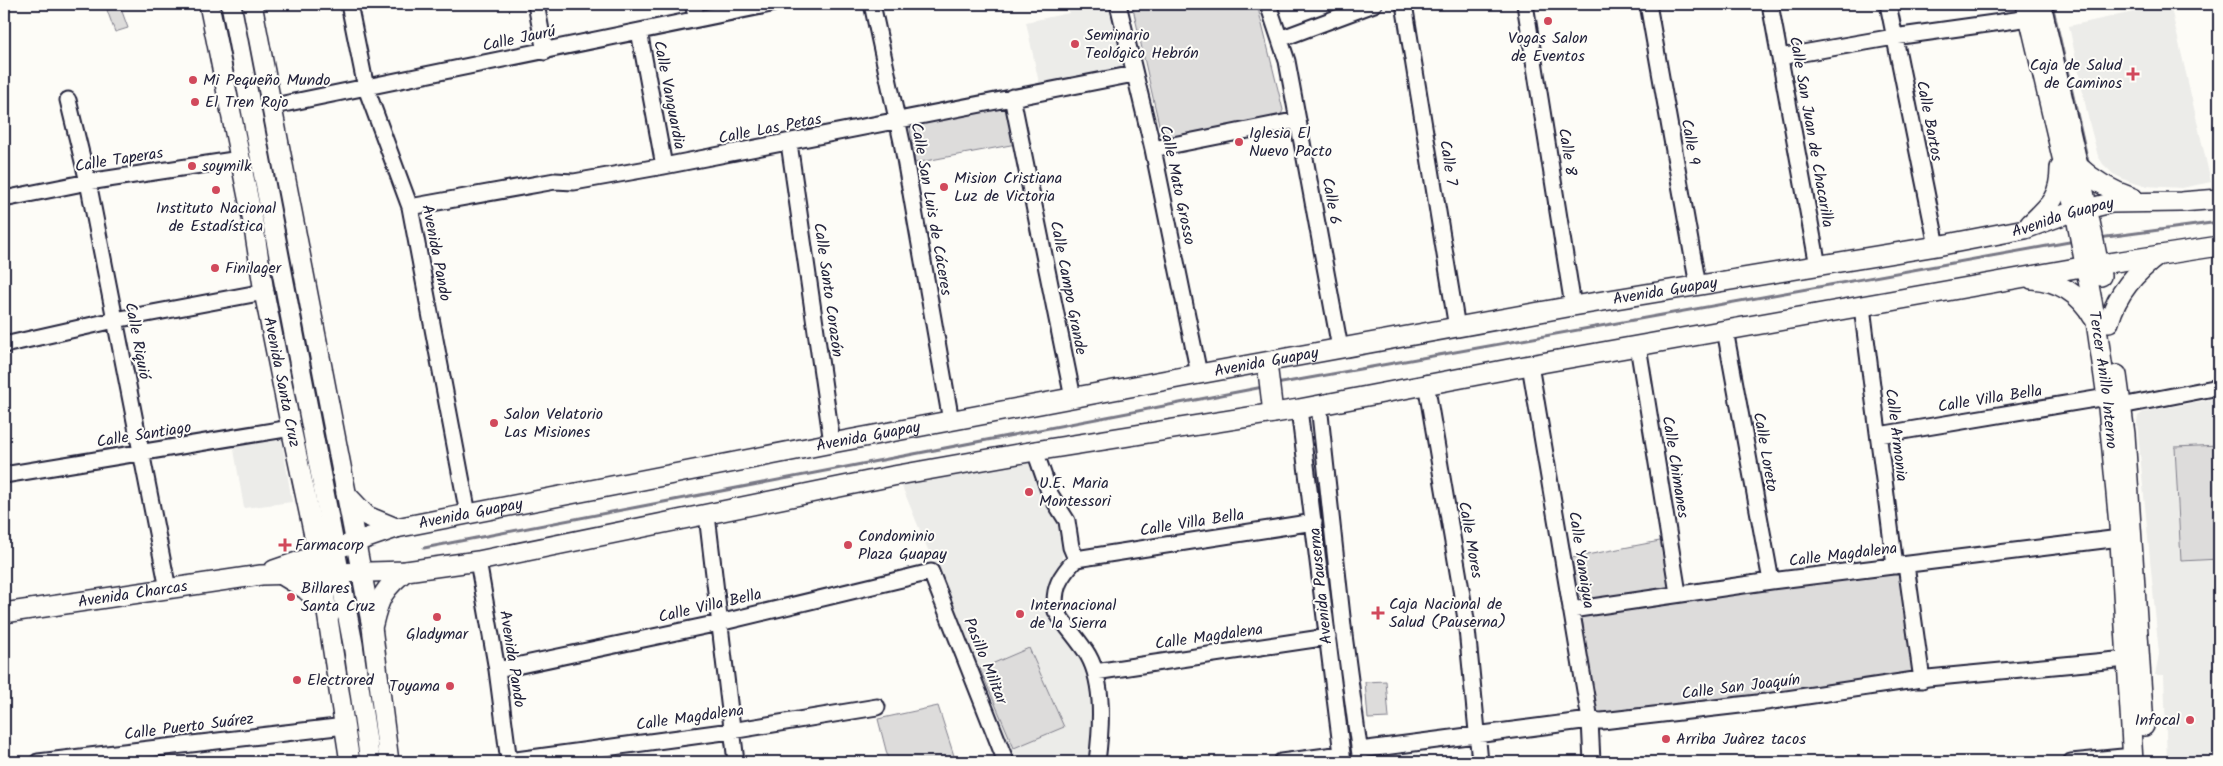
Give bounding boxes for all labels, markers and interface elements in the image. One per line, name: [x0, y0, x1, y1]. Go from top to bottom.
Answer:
marker: Vogas Salon de Eventos: [1542, 15, 1554, 27]
street label: Calle Jaurú: [480, 19, 558, 59]
place label: Seminario Teológico Hebrón: [1085, 23, 1199, 66]
place label: Vogas Salon de Eventos: [1508, 26, 1588, 69]
street label: Calle San Juan de Chacarilla: [1782, 35, 1840, 229]
street label: Calle Vanguardia: [646, 38, 692, 152]
marker: Seminario Teológico Hebrón: [1069, 38, 1081, 50]
place label: Caja de Salud de Caminos: [2030, 53, 2123, 96]
marker: Caja de Salud de Caminos: [2126, 67, 2140, 81]
place label: Mi Pequeño Mundo: [203, 68, 330, 93]
marker: Mi Pequeño Mundo: [187, 74, 199, 86]
street label: Calle Bartos: [1909, 78, 1949, 164]
place label: El Tren Rojo: [205, 90, 289, 115]
marker: El Tren Rojo: [189, 96, 201, 108]
street label: Calle Las Petas: [716, 107, 824, 151]
street label: Calle 9: [1674, 117, 1706, 167]
street label: Calle San Luis de Cáceres: [903, 120, 959, 298]
place label: Iglesia El Nuevo Pacto: [1249, 121, 1332, 164]
street label: Calle Mato Grosso: [1152, 123, 1202, 247]
street label: Calle 8: [1551, 126, 1583, 178]
marker: Iglesia El Nuevo Pacto: [1233, 136, 1245, 148]
street label: Calle 7: [1432, 138, 1464, 188]
street label: Calle Taperas: [73, 141, 165, 179]
place label: soymilk: [202, 154, 252, 179]
marker: soymilk: [186, 160, 198, 172]
place label: Mision Cristiana Luz de Victoria: [954, 166, 1062, 209]
street label: Calle 6: [1315, 175, 1347, 227]
marker: Mision Cristiana Luz de Victoria: [938, 181, 950, 193]
marker: Instituto Nacional de Estadística: [210, 184, 222, 196]
street label: Avenida Guapay: [2010, 190, 2117, 244]
place label: Instituto Nacional de Estadística: [156, 196, 276, 239]
street label: Avenida Pando: [414, 203, 458, 303]
street label: Calle Campo Grande: [1043, 219, 1093, 357]
street label: Calle Santo Corazón: [806, 221, 850, 359]
place label: Finilager: [225, 256, 283, 281]
marker: Finilager: [209, 262, 221, 274]
street label: Avenida Guapay: [1611, 270, 1720, 312]
street label: Calle Riquió: [117, 300, 157, 382]
street label: Tercer Anillo Interno: [2082, 309, 2124, 450]
street label: Avenida Santa Cruz: [257, 315, 307, 449]
street label: Avenida Guapay: [1212, 340, 1321, 384]
street label: Calle Villa Bella: [1936, 378, 2044, 420]
street label: Calle Armonia: [1878, 387, 1914, 483]
place label: Salon Velatorio Las Misiones: [504, 402, 603, 445]
street label: Calle Loreto: [1746, 410, 1784, 494]
street label: Avenida Guapay: [814, 414, 923, 458]
street label: Calle Chimanes: [1655, 414, 1695, 520]
street label: Calle Santiago: [95, 415, 193, 455]
marker: Salon Velatorio Las Misiones: [488, 417, 500, 429]
place label: U.E. Maria Montessori: [1039, 471, 1112, 514]
marker: U.E. Maria Montessori: [1023, 486, 1035, 498]
street label: Avenida Guapay: [416, 491, 525, 536]
street label: Calle Mores: [1451, 500, 1489, 581]
street label: Calle Villa Bella: [1138, 502, 1246, 544]
street label: Calle Yanaigua: [1561, 510, 1601, 610]
place label: Condominio Plaza Guapay: [858, 524, 947, 567]
street label: Avenida Pauserna: [1302, 526, 1340, 646]
place label: Farmacorp: [295, 533, 364, 558]
street label: Calle Magdalena: [1787, 536, 1899, 574]
marker: Farmacorp: [279, 539, 291, 551]
marker: Condominio Plaza Guapay: [842, 539, 854, 551]
street label: Avenida Charcas: [76, 574, 189, 614]
place label: Billares Santa Cruz: [301, 576, 375, 619]
street label: Calle Villa Bella: [656, 582, 764, 630]
marker: Billares Santa Cruz: [285, 591, 297, 603]
place label: Caja Nacional de Salud (Pauserna): [1389, 592, 1506, 635]
place label: Internacional de la Sierra: [1030, 593, 1116, 636]
marker: Caja Nacional de Salud (Pauserna): [1371, 606, 1385, 620]
marker: Internacional de la Sierra: [1014, 608, 1026, 620]
street label: Avenida Pando: [492, 609, 532, 709]
marker: Gladymar: [431, 611, 443, 623]
street label: Pasillo Militar: [956, 614, 1014, 710]
street label: Calle Magdalena: [1153, 617, 1265, 657]
place label: Gladymar: [406, 622, 470, 647]
street label: Calle San Joaquín: [1680, 667, 1802, 707]
place label: Electrored: [307, 668, 375, 693]
marker: Electrored: [291, 674, 303, 686]
place label: Toyama: [389, 674, 440, 699]
marker: Toyama: [444, 680, 456, 692]
street label: Calle Magdalena: [634, 698, 746, 738]
street label: Calle Puerto Suárez: [123, 707, 255, 747]
place label: Infocal: [2135, 708, 2180, 733]
marker: Infocal: [2184, 714, 2196, 726]
place label: Arriba Juàrez tacos: [1676, 727, 1806, 752]
marker: Arriba Juàrez tacos: [1660, 733, 1672, 745]

